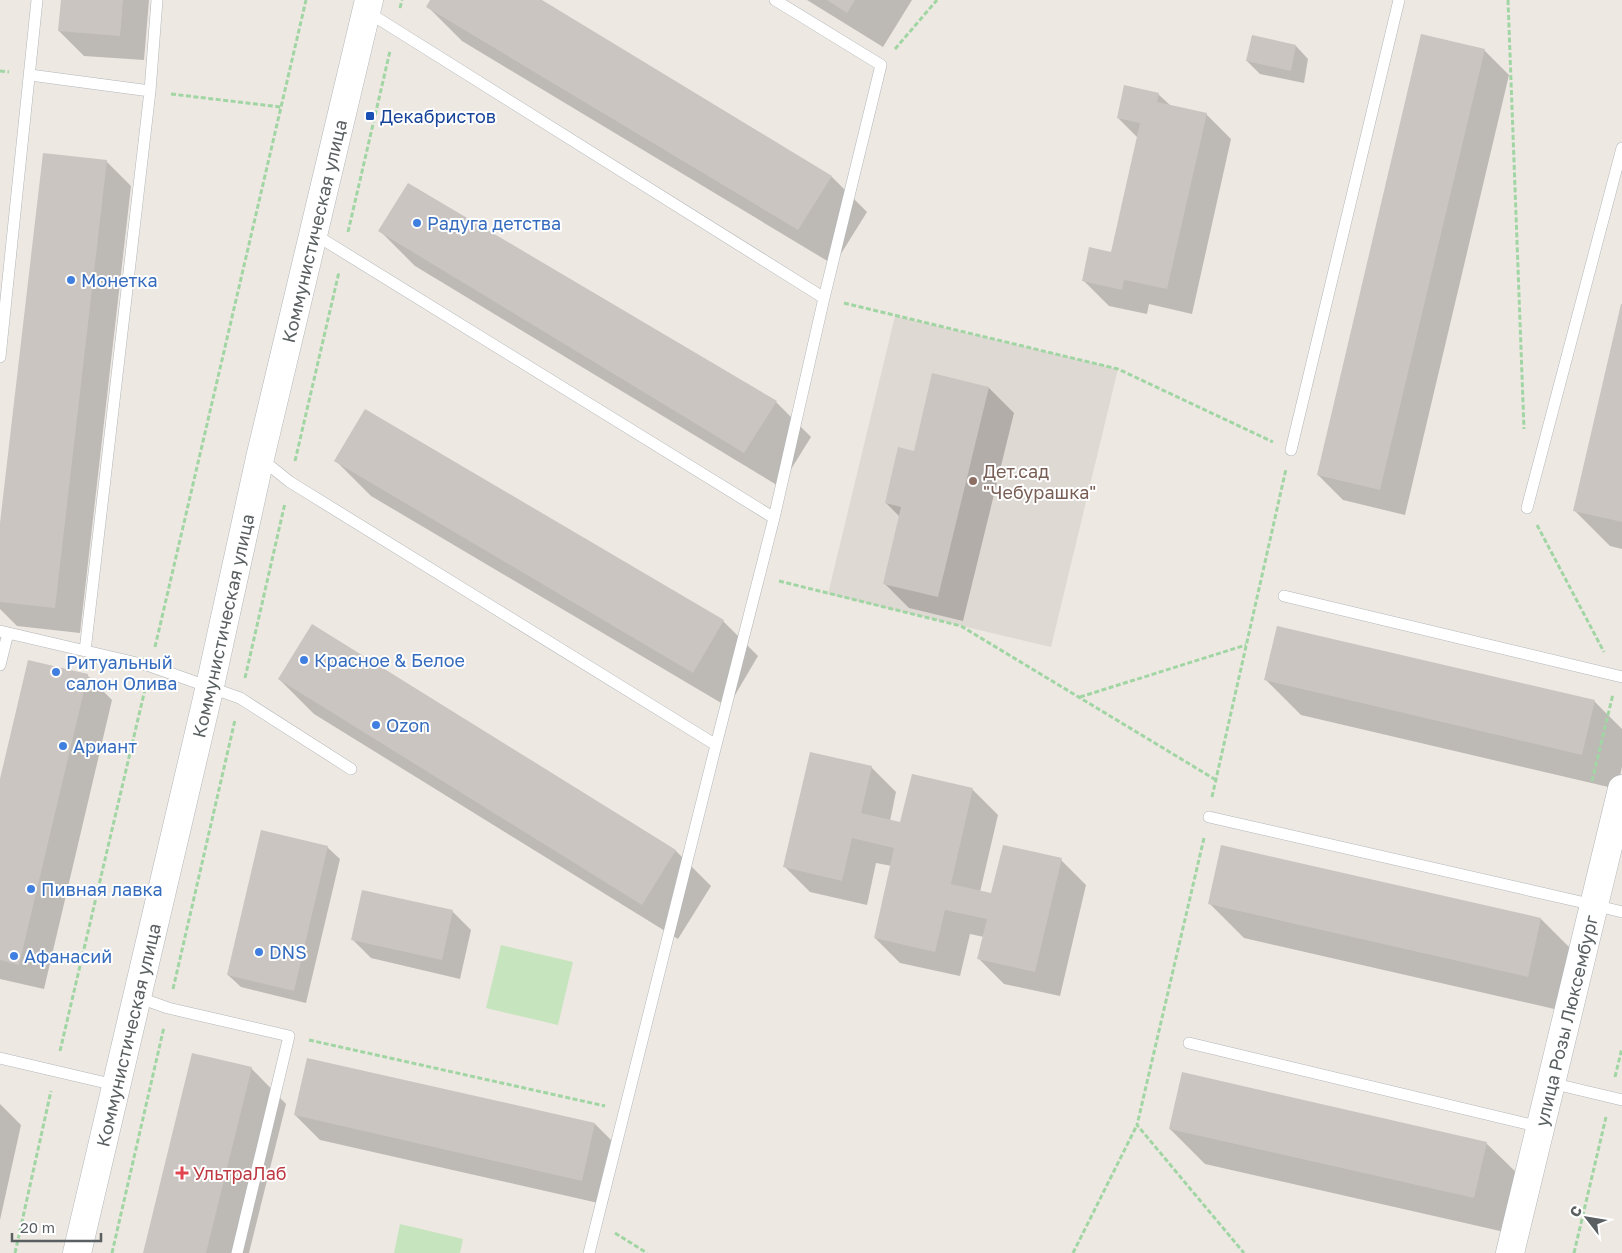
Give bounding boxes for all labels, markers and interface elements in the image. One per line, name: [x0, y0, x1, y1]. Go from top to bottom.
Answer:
place label: Декабристов: [380, 105, 496, 127]
marker: Декабристов: [364, 110, 376, 122]
street label: Коммунистическая улица: [277, 117, 351, 345]
place label: Радуга детства: [427, 212, 561, 234]
marker: Радуга детства: [411, 217, 423, 229]
place label: Монетка: [81, 269, 158, 291]
marker: Монетка: [65, 274, 77, 286]
place label: Дет.сад "Чебурашка": [983, 460, 1096, 503]
marker: Дет.сад "Чебурашка": [967, 475, 979, 487]
street label: Коммунистическая улица: [187, 512, 258, 740]
place label: Красное & Белое: [314, 649, 465, 671]
place label: Ритуальный салон Олива: [66, 651, 177, 694]
marker: Красное & Белое: [298, 654, 310, 666]
marker: Ритуальный салон Олива: [50, 666, 62, 678]
place label: Ozon: [386, 714, 430, 736]
marker: Ozon: [370, 719, 382, 731]
place label: Ариант: [73, 735, 137, 757]
marker: Ариант: [57, 740, 69, 752]
place label: Пивная лавка: [41, 878, 163, 900]
marker: Пивная лавка: [25, 883, 37, 895]
street label: улица Розы Люксембург: [1530, 913, 1602, 1129]
street label: Коммунистическая улица: [91, 921, 165, 1149]
place label: DNS: [269, 941, 307, 963]
place label: Афанасий: [24, 945, 112, 967]
marker: DNS: [253, 946, 265, 958]
marker: Афанасий: [8, 950, 20, 962]
place label: УльтраЛаб: [193, 1162, 287, 1184]
marker: УльтраЛаб: [175, 1166, 189, 1180]
north arrow: [1562, 1193, 1612, 1243]
text: С: [1566, 1202, 1585, 1220]
scale bar: [12, 1210, 101, 1242]
text: 20 m: [20, 1218, 55, 1236]

